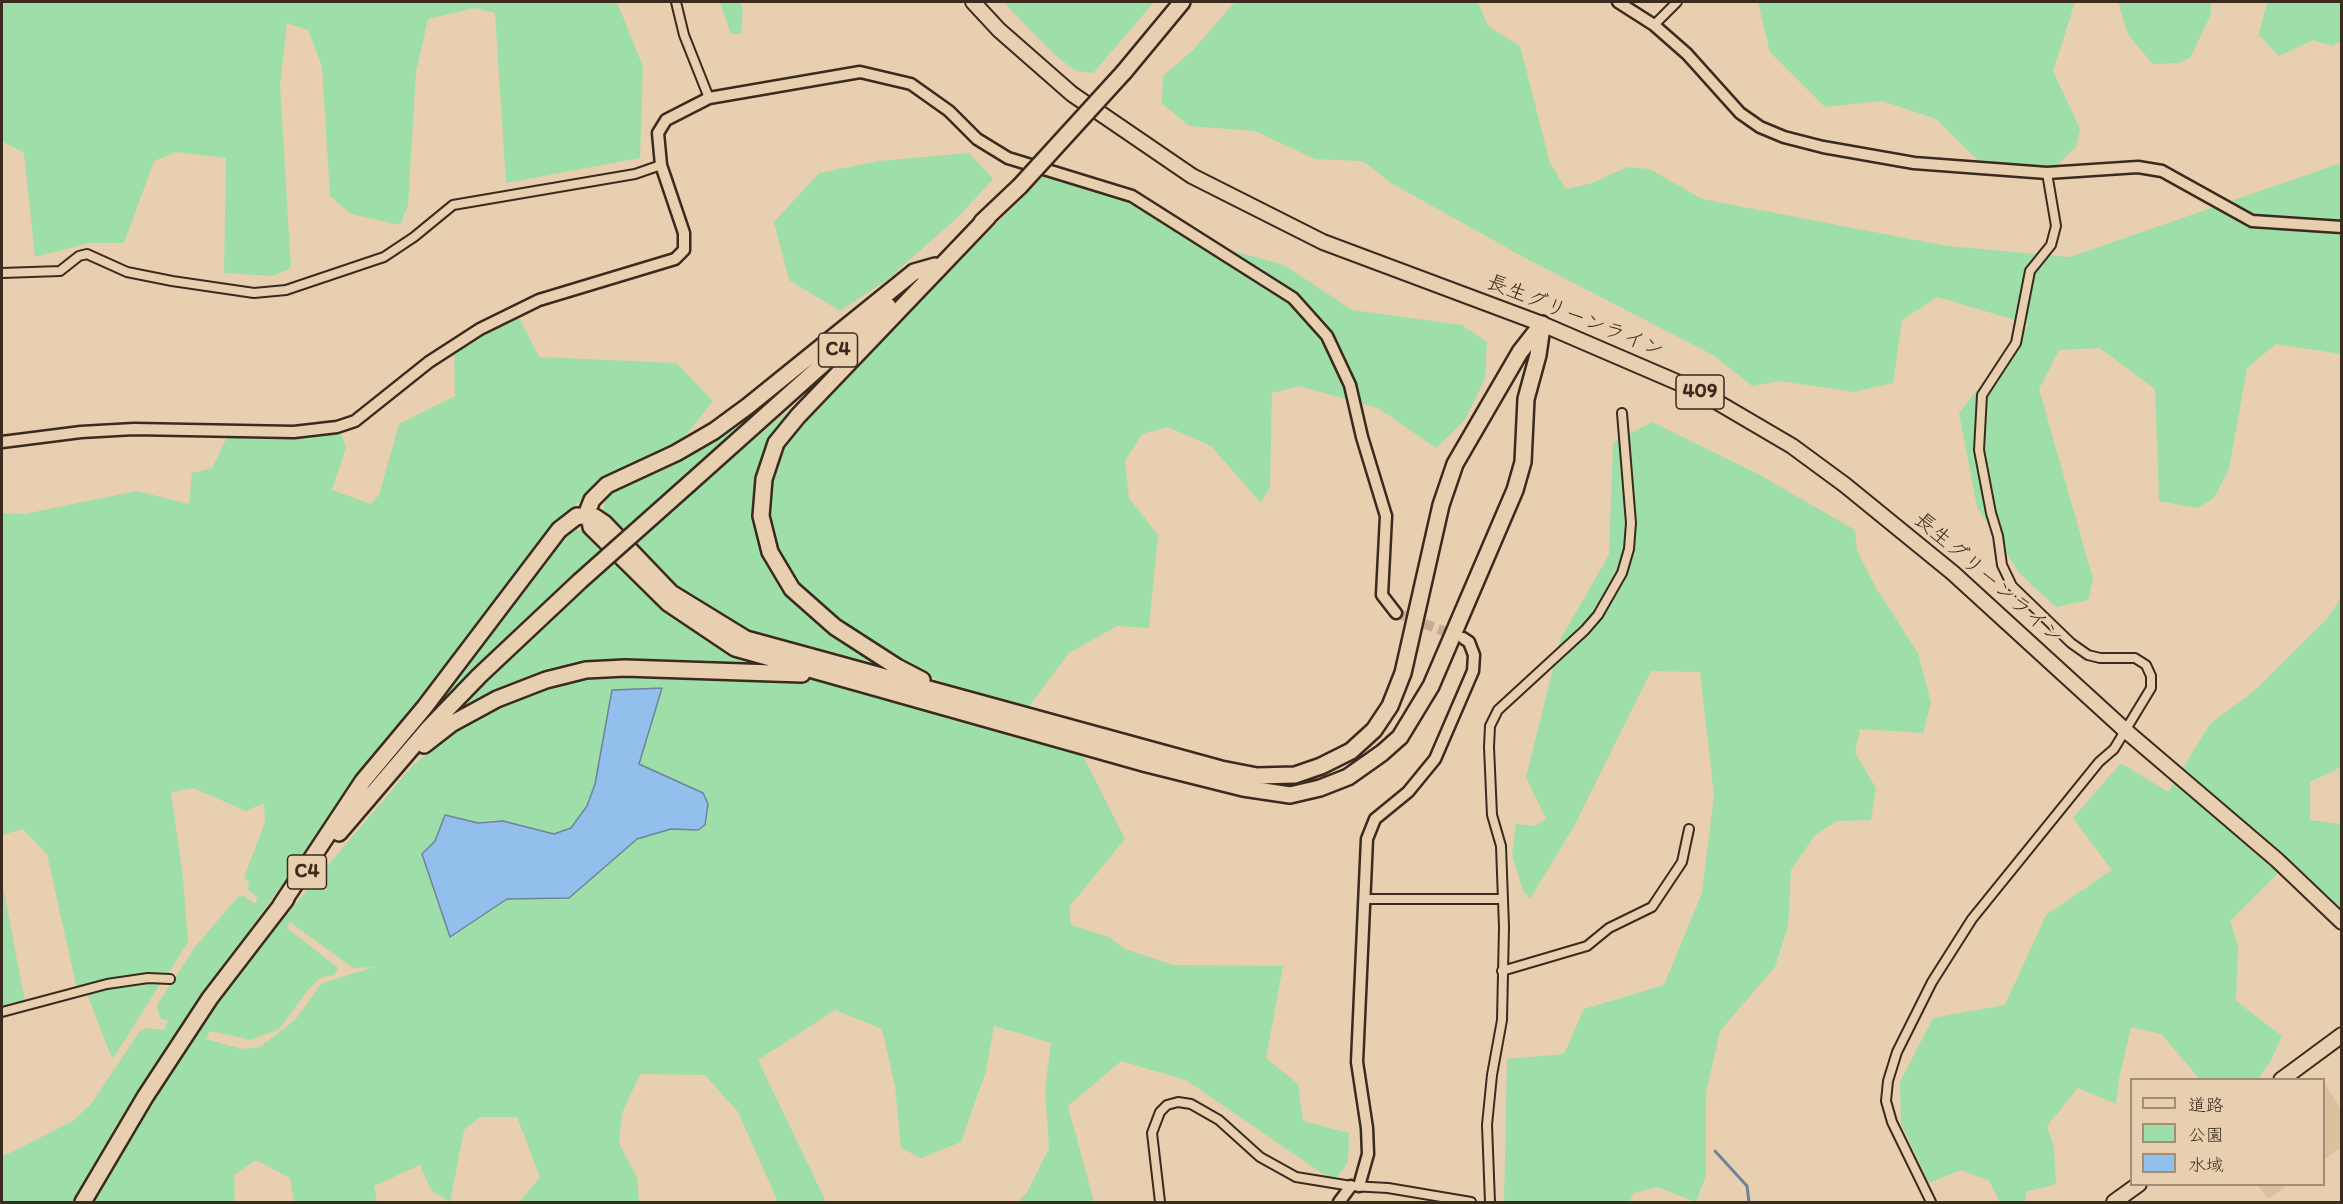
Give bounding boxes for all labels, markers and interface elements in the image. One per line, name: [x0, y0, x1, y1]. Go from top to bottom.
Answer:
street label: 長生グリーンライン: [1483, 270, 1667, 364]
road number: C4: [818, 333, 858, 367]
road number: 409: [1676, 375, 1724, 409]
street label: 長生グリーンライン: [1908, 507, 2068, 651]
road number: C4: [288, 855, 326, 889]
legend: [2130, 1078, 2325, 1186]
text: 道路: [2188, 1094, 2224, 1116]
text: 公園: [2188, 1124, 2224, 1146]
text: 水域: [2188, 1154, 2224, 1176]

